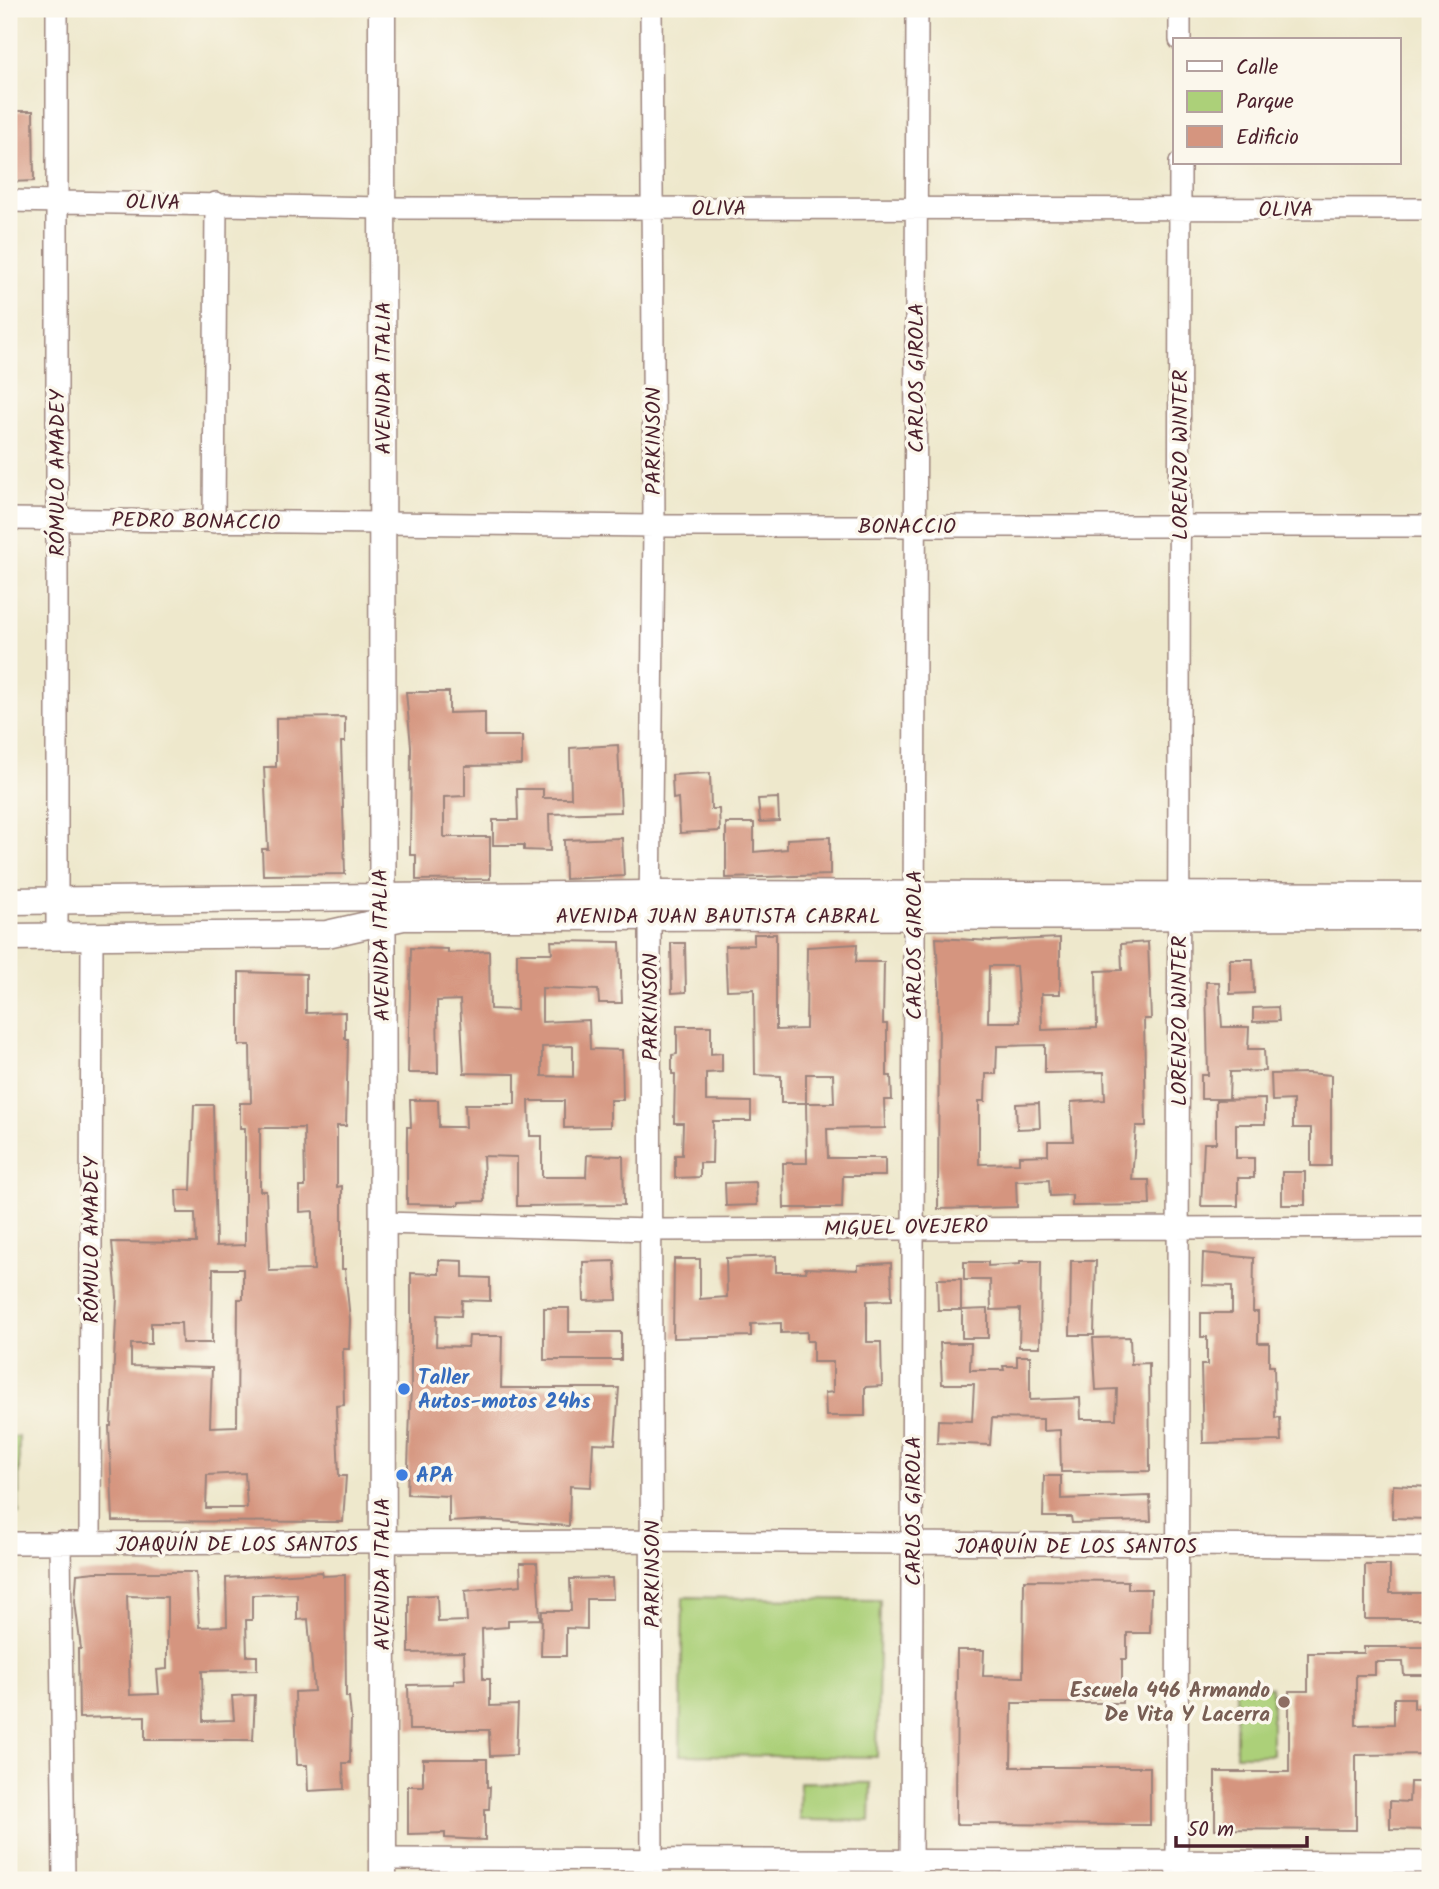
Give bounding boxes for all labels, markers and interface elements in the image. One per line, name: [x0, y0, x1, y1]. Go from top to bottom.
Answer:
legend: [1173, 38, 1400, 164]
text: Calle: [1236, 52, 1279, 85]
text: Parque: [1236, 86, 1294, 119]
text: Edificio: [1236, 122, 1299, 155]
street label: OLIVA: [125, 187, 181, 220]
street label: OLIVA: [692, 193, 746, 226]
street label: OLIVA: [1259, 194, 1313, 227]
street label: AVENIDA ITALIA: [368, 302, 401, 454]
street label: CARLOS GIROLA: [901, 303, 934, 453]
street label: LORENZO WINTER: [1165, 370, 1198, 540]
street label: PARKINSON: [638, 387, 671, 495]
street label: RÓMULO AMADEY: [42, 389, 75, 557]
street label: PEDRO BONACCIO: [111, 505, 281, 540]
street label: BONACCIO: [858, 511, 956, 544]
street label: AVENIDA ITALIA: [365, 868, 400, 1022]
street label: CARLOS GIROLA: [899, 870, 932, 1020]
street label: AVENIDA JUAN BAUTISTA CABRAL: [556, 901, 880, 934]
street label: LORENZO WINTER: [1164, 936, 1197, 1106]
street label: PARKINSON: [635, 953, 668, 1061]
street label: RÓMULO AMADEY: [76, 1156, 109, 1324]
street label: MIGUEL OVEJERO: [824, 1211, 989, 1246]
place label: Taller Autos-motos 24hs: [418, 1362, 591, 1419]
marker: Taller Autos-motos 24hs: [396, 1381, 412, 1397]
street label: CARLOS GIROLA: [898, 1436, 931, 1586]
place label: APA: [416, 1460, 454, 1493]
marker: APA: [394, 1467, 410, 1483]
street label: AVENIDA ITALIA: [367, 1498, 400, 1650]
street label: PARKINSON: [637, 1520, 670, 1628]
street label: JOAQUÍN DE LOS SANTOS: [116, 1529, 358, 1562]
street label: JOAQUÍN DE LOS SANTOS: [955, 1531, 1197, 1564]
place label: Escuela 446 Armando De Vita Y Lacerra: [1070, 1675, 1270, 1732]
marker: Escuela 446 Armando De Vita Y Lacerra: [1276, 1694, 1292, 1710]
scale bar: [1176, 1805, 1308, 1849]
text: 50 m: [1187, 1814, 1234, 1847]

